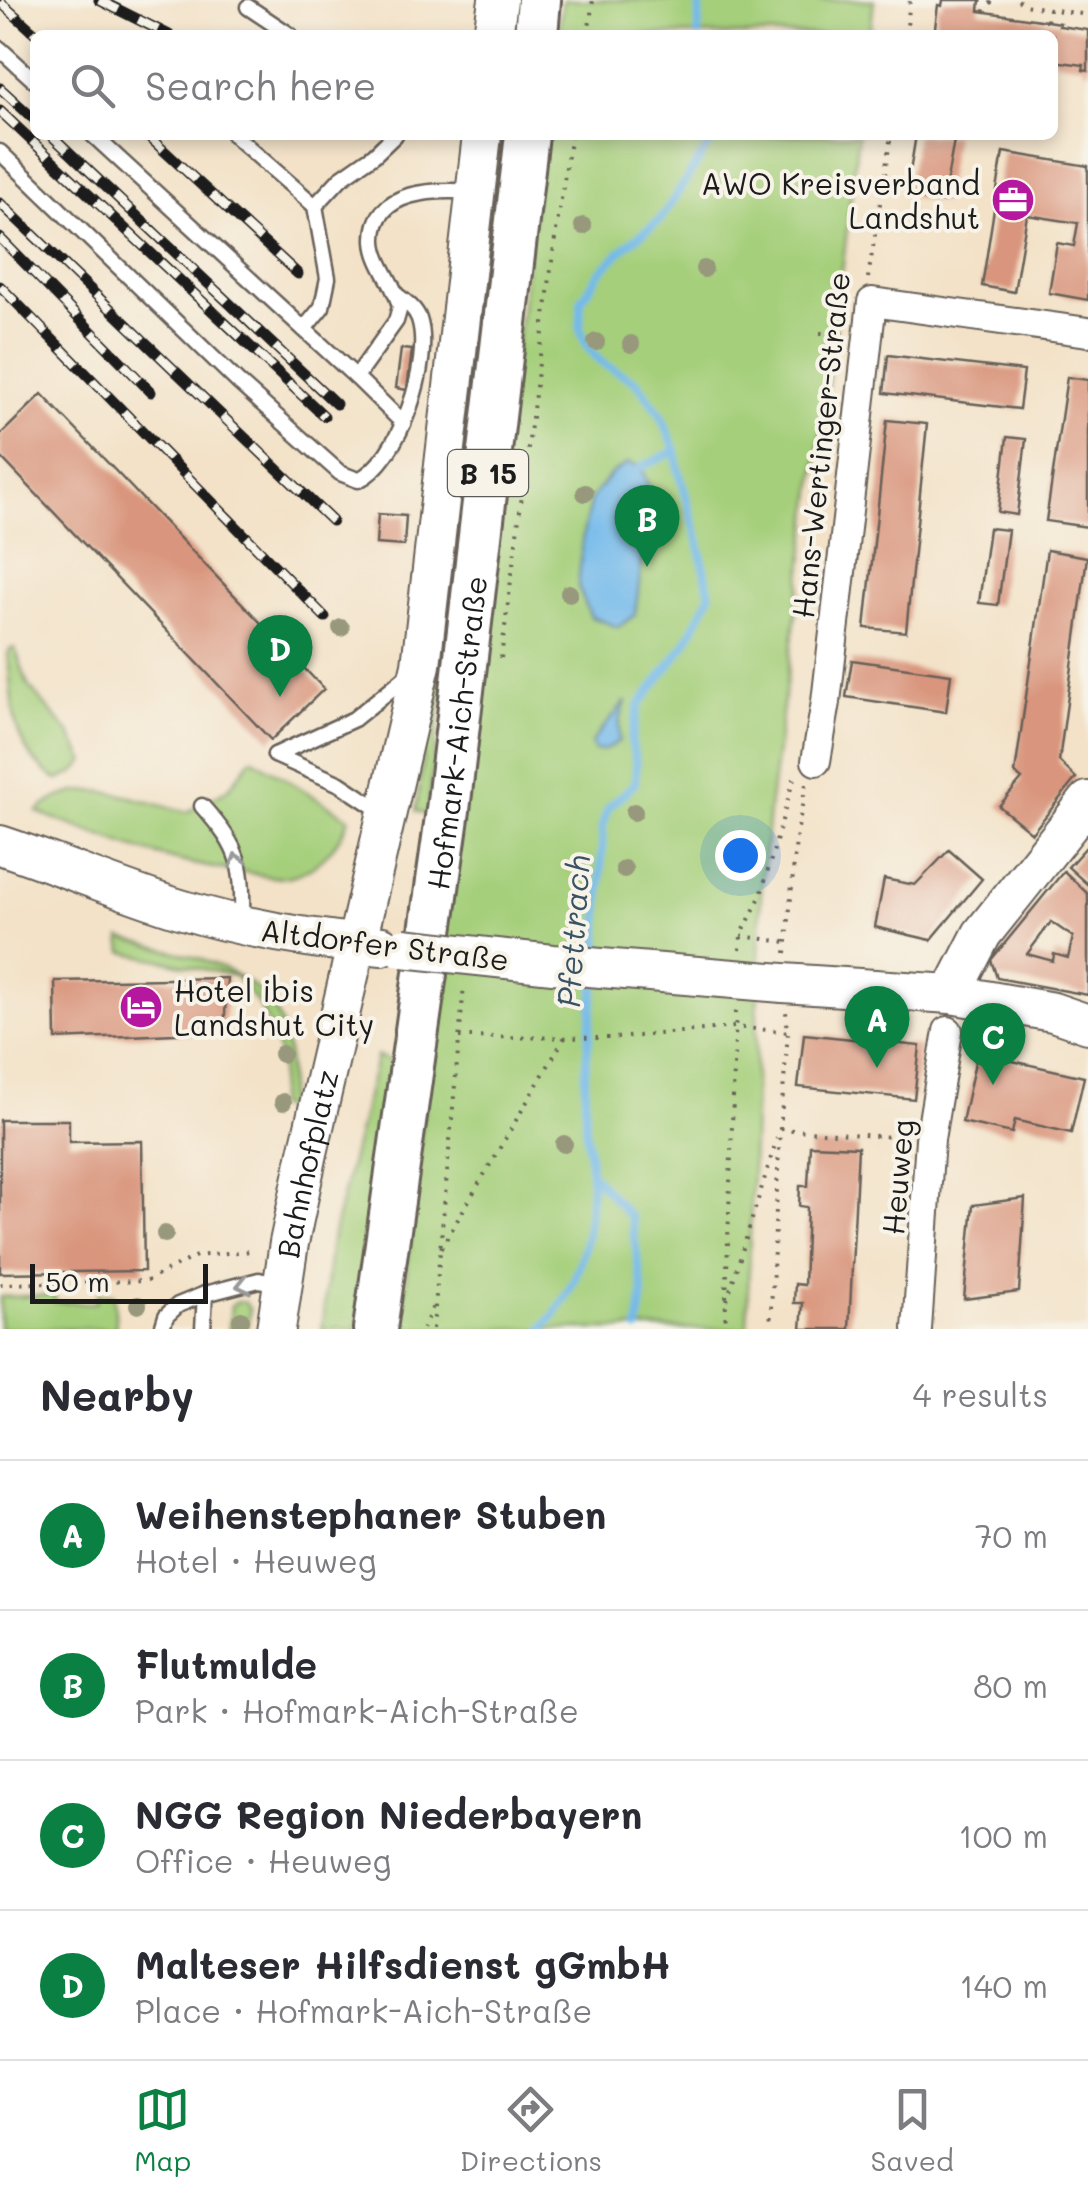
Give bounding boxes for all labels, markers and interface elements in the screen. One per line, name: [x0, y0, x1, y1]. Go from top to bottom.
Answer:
search box: [30, 30, 1058, 140]
icon: search: [65, 58, 120, 113]
text: Search here: [145, 60, 376, 110]
place label: AWO Kreisverband Landshut: [701, 163, 980, 237]
office icon: AWO Kreisverband Landshut: [990, 177, 1036, 223]
street label: Hans-Wertinger-Straße: [782, 270, 858, 620]
road number: B 15: [448, 450, 528, 496]
pin: B: [614, 484, 680, 567]
street label: Hofmark-Aich-Straße: [417, 573, 495, 892]
pin: D: [248, 614, 312, 697]
your location: [715, 830, 766, 881]
one-way arrow: [229, 853, 249, 870]
water label: Pfettrach: [546, 853, 598, 1009]
street label: Altdorfer Straße: [259, 909, 511, 979]
place label: Hotel ibis Landshut City: [174, 970, 374, 1044]
hotel icon: Hotel ibis Landshut City: [118, 984, 164, 1030]
pin: A: [844, 986, 910, 1068]
pin: C: [960, 1002, 1026, 1085]
street label: Bahnhofplatz: [267, 1066, 347, 1261]
street label: Heuweg: [872, 1118, 922, 1236]
scale bar: [30, 1259, 208, 1304]
text: 50 m: [45, 1263, 110, 1299]
one-way arrow: [235, 1273, 252, 1294]
text: Nearby: [40, 1367, 194, 1422]
text: 4 results: [912, 1373, 1048, 1415]
text: Weihenstephaner Stuben: [135, 1489, 606, 1539]
text: A: [61, 1514, 84, 1556]
text: 70 m: [975, 1514, 1048, 1556]
text: Hotel · Heuweg: [135, 1539, 376, 1581]
text: Flutmulde: [135, 1639, 317, 1689]
text: B: [62, 1664, 83, 1706]
text: 80 m: [973, 1664, 1048, 1706]
text: Park · Hofmark-Aich-Straße: [135, 1689, 579, 1731]
text: NGG Region Niederbayern: [135, 1789, 642, 1839]
text: C: [61, 1814, 84, 1856]
text: 100 m: [958, 1814, 1048, 1856]
text: Office · Heuweg: [135, 1839, 391, 1881]
text: Malteser Hilfsdienst gGmbH: [135, 1939, 671, 1989]
text: D: [61, 1964, 84, 2006]
text: 140 m: [959, 1964, 1048, 2006]
text: Place · Hofmark-Aich-Straße: [135, 1989, 592, 2031]
tab: Map: [134, 2082, 191, 2178]
tab: Directions: [460, 2082, 602, 2178]
tab: Saved: [871, 2082, 954, 2178]

